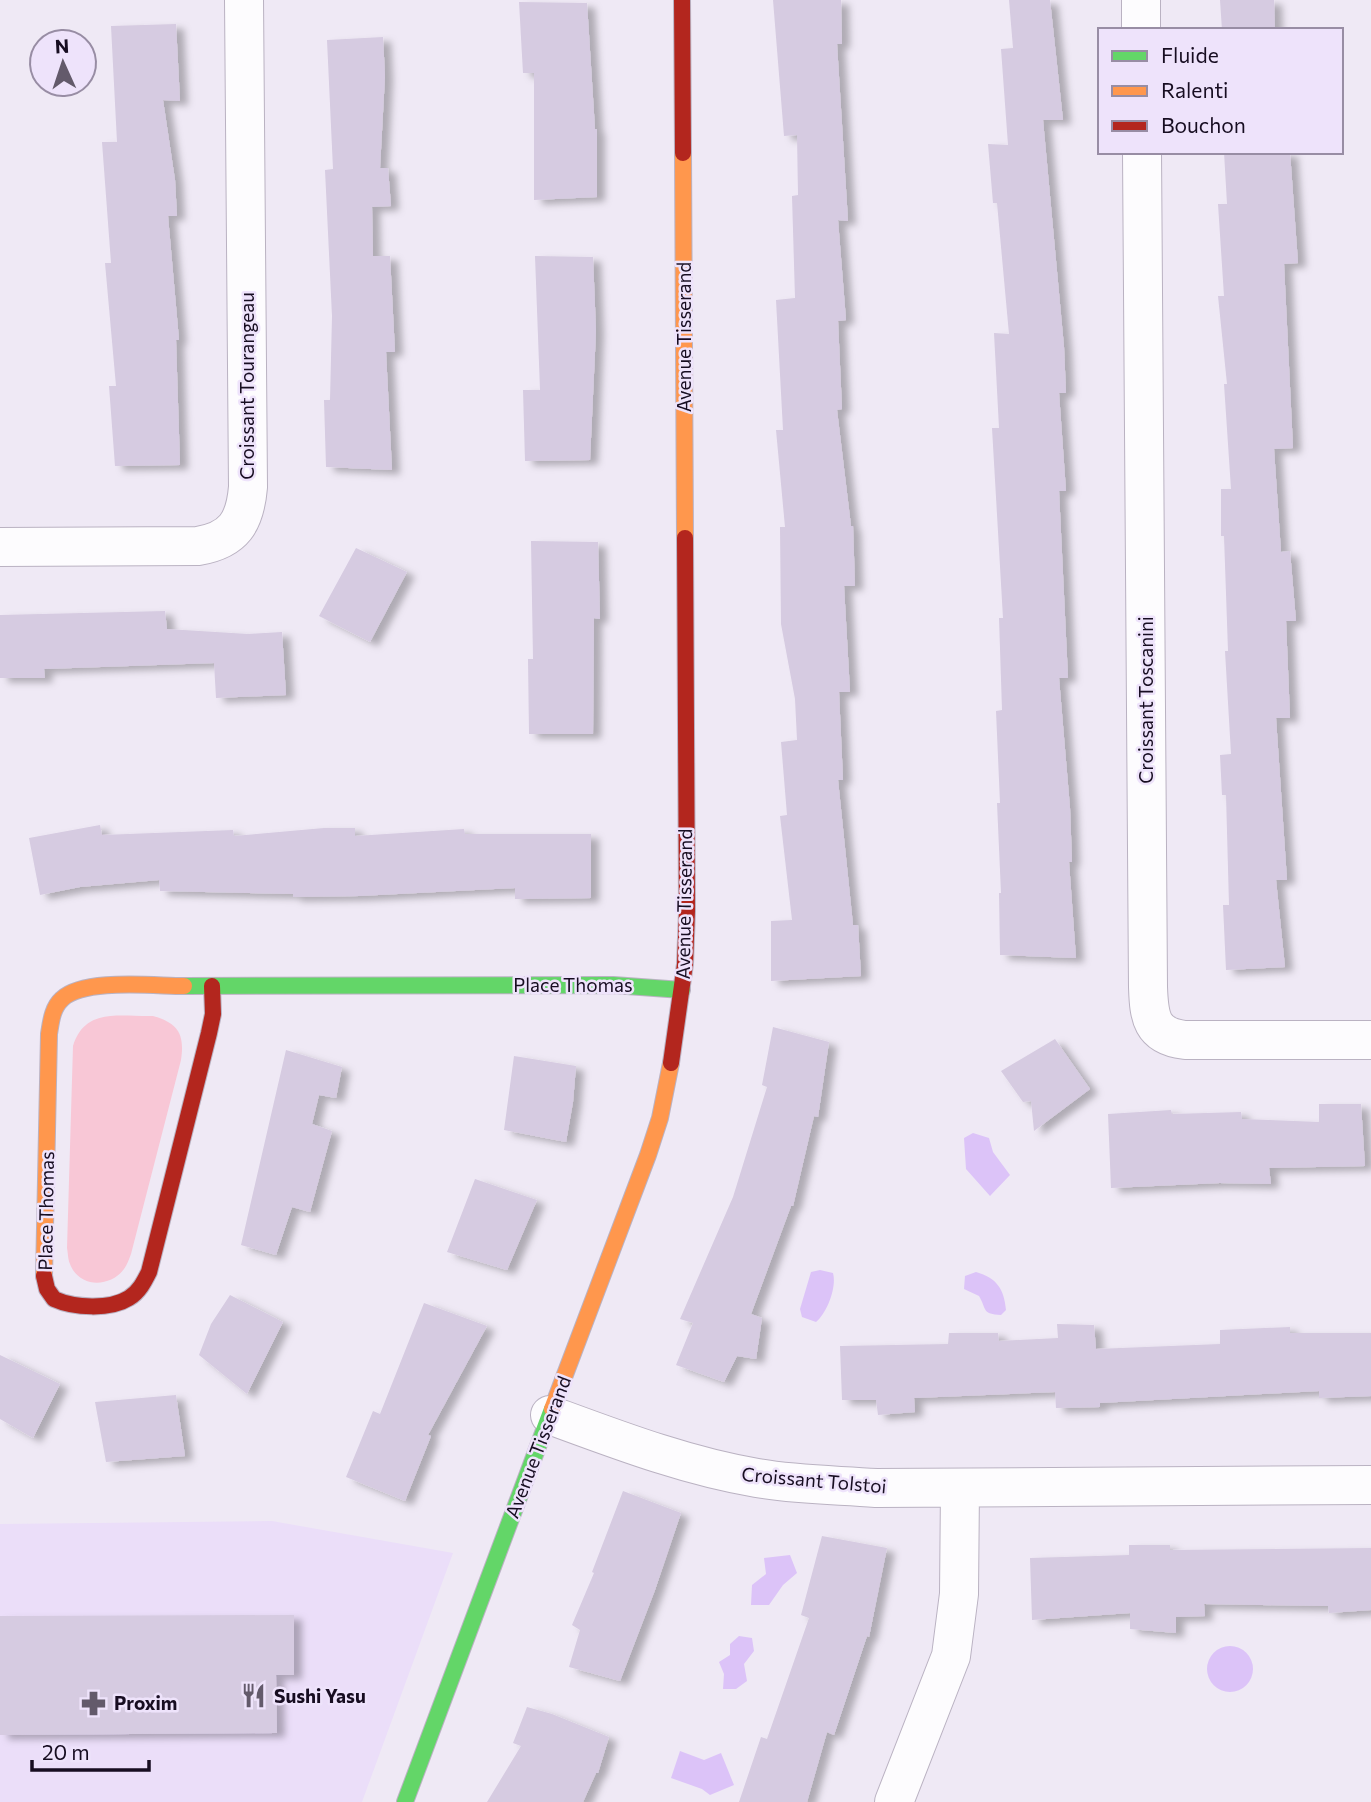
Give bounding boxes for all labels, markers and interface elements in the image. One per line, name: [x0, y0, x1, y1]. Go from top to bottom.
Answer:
north arrow: [28, 28, 98, 98]
legend: [1098, 28, 1343, 154]
text: N: [54, 34, 70, 57]
text: Fluide: [1161, 42, 1219, 67]
text: Ralenti: [1161, 77, 1228, 102]
text: Bouchon: [1161, 112, 1246, 137]
street label: Avenue Tisserand: [672, 262, 695, 412]
street label: Croissant Tourangeau: [235, 292, 258, 480]
street label: Croissant Toscanini: [1134, 616, 1157, 784]
street label: Avenue Tisserand: [671, 829, 696, 979]
street label: Place Thomas: [513, 973, 633, 996]
street label: Place Thomas: [33, 1151, 58, 1271]
street label: Avenue Tisserand: [500, 1372, 575, 1521]
street label: Croissant Tolstoi: [741, 1462, 887, 1497]
restaurant icon: Sushi Yasu: [240, 1682, 268, 1710]
place label: Sushi Yasu: [274, 1684, 366, 1707]
pharmacy icon: Proxim: [80, 1689, 108, 1717]
place label: Proxim: [114, 1691, 177, 1714]
scale bar: [32, 1728, 149, 1772]
text: 20 m: [42, 1739, 90, 1764]

